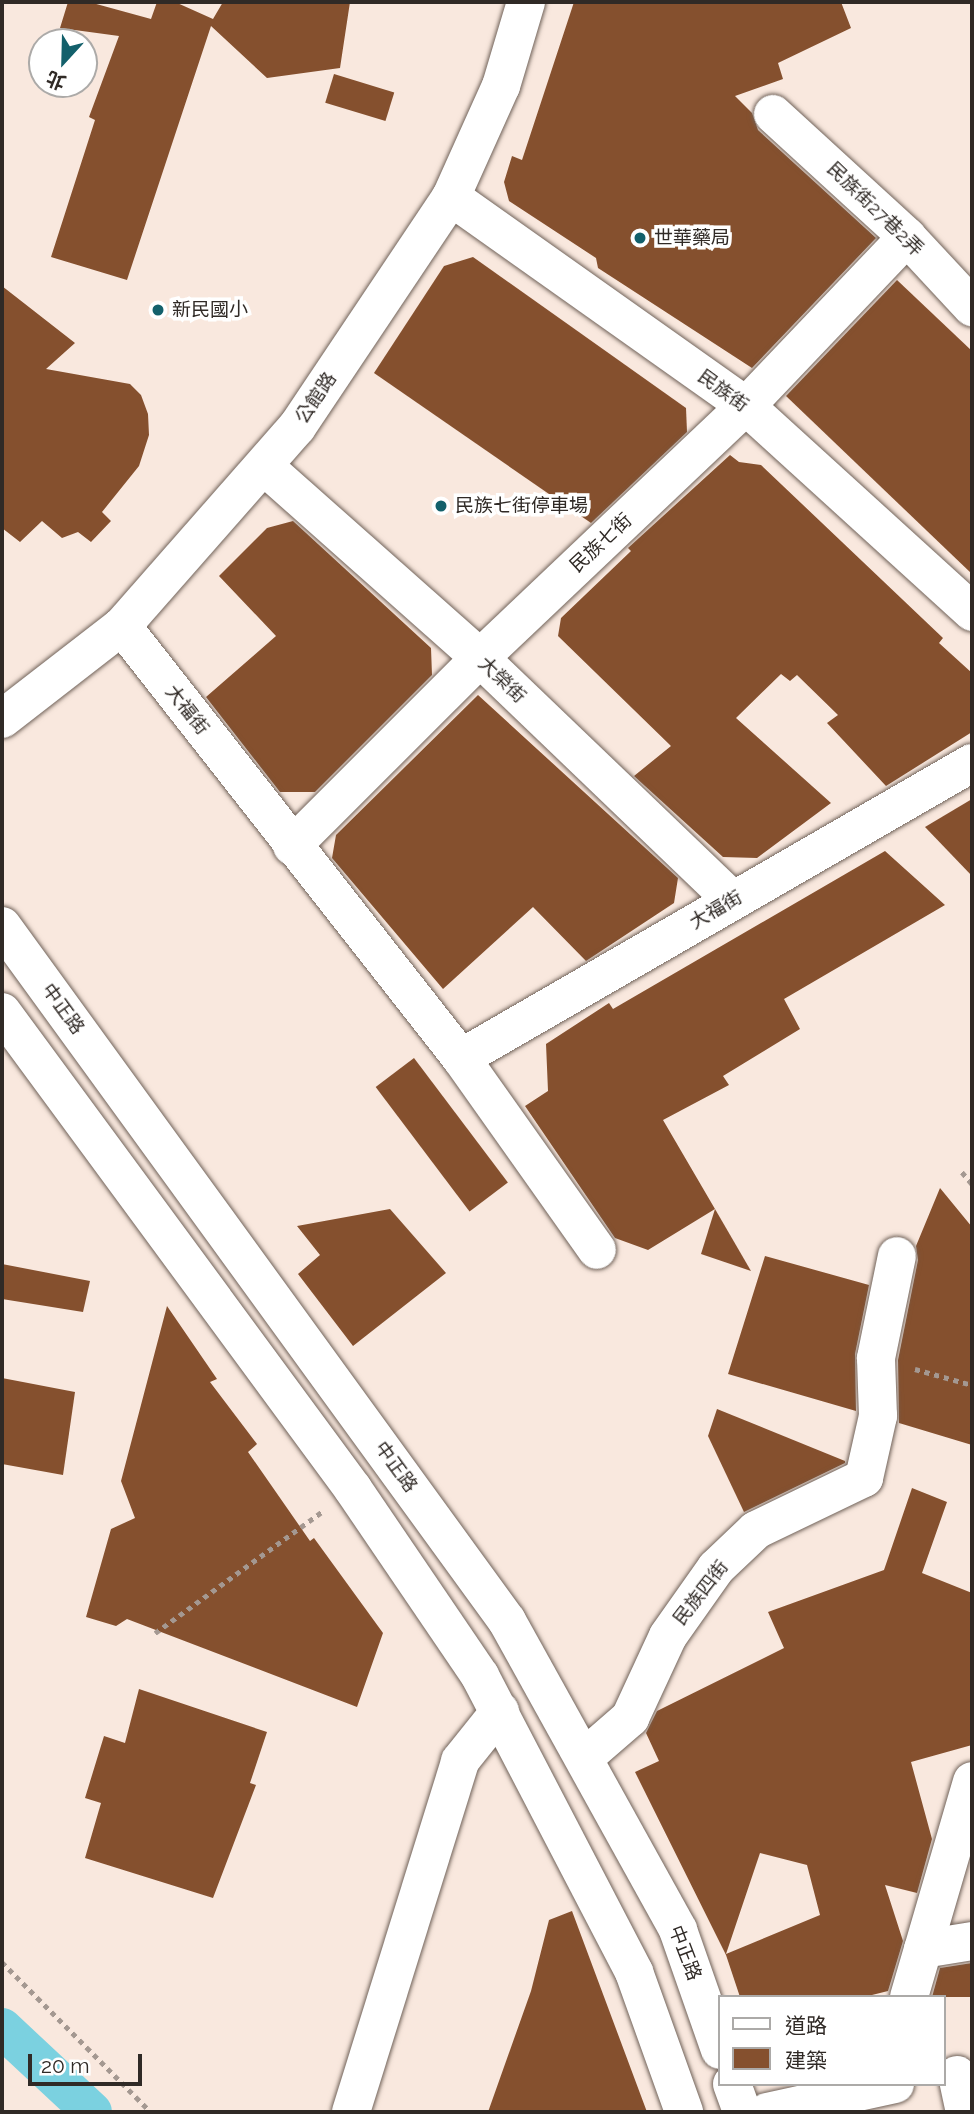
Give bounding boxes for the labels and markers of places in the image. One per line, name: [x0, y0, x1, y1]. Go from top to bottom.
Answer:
place label: 世華藥局: [654, 227, 730, 249]
marker: 世華藥局: [632, 230, 648, 246]
place label: 新民國小: [172, 299, 248, 321]
marker: 新民國小: [150, 302, 166, 318]
place label: 民族七街停車場: [455, 495, 588, 517]
marker: 民族七街停車場: [433, 498, 449, 514]

